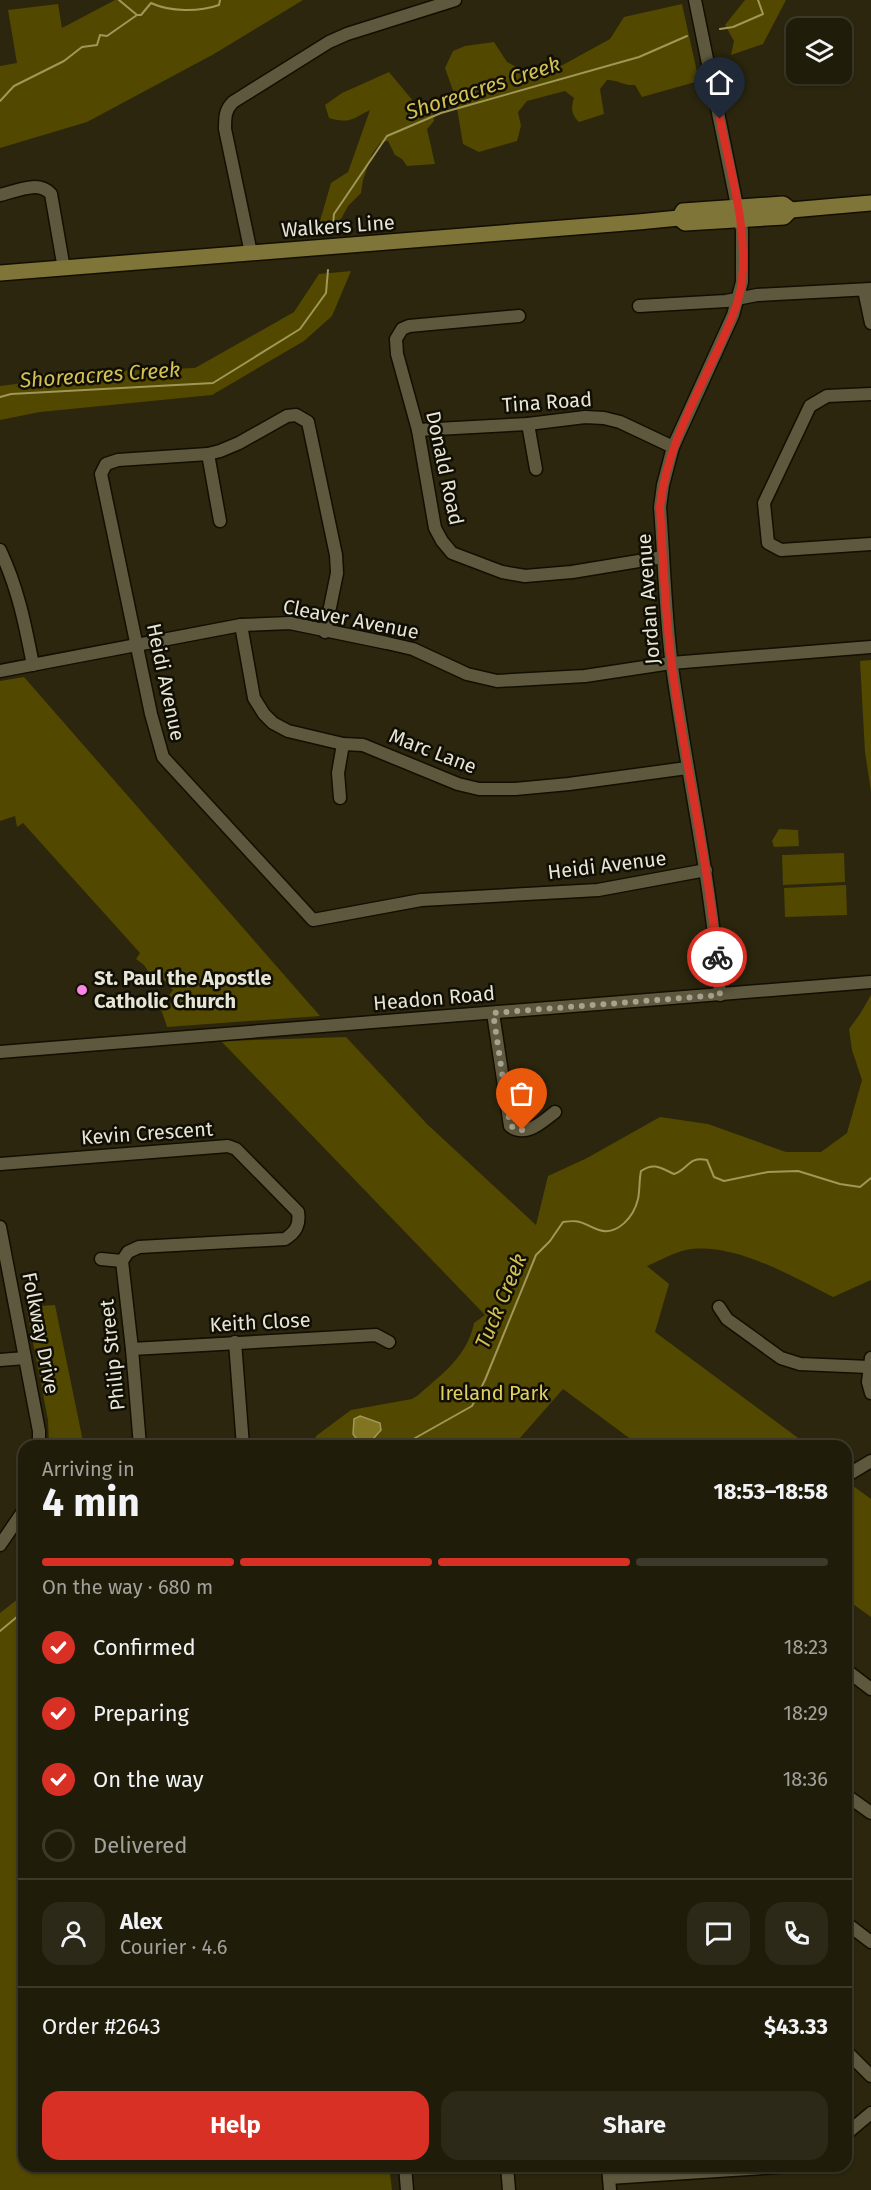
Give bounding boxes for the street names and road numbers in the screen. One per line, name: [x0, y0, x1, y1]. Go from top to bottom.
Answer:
street label: Walkers Line: [280, 210, 396, 242]
street label: Tina Road: [501, 387, 593, 417]
street label: Donald Road: [421, 409, 469, 527]
street label: Jordan Avenue: [631, 533, 665, 665]
street label: Cleaver Avenue: [281, 594, 421, 644]
street label: Heidi Avenue: [142, 621, 190, 743]
street label: Marc Lane: [386, 723, 480, 779]
street label: Heidi Avenue: [546, 846, 668, 884]
street label: Headon Road: [372, 981, 496, 1015]
street label: Kevin Crescent: [80, 1116, 214, 1150]
street label: Folkway Drive: [17, 1270, 65, 1396]
street label: Philip Street: [94, 1298, 130, 1412]
street label: Keith Close: [209, 1307, 311, 1337]

